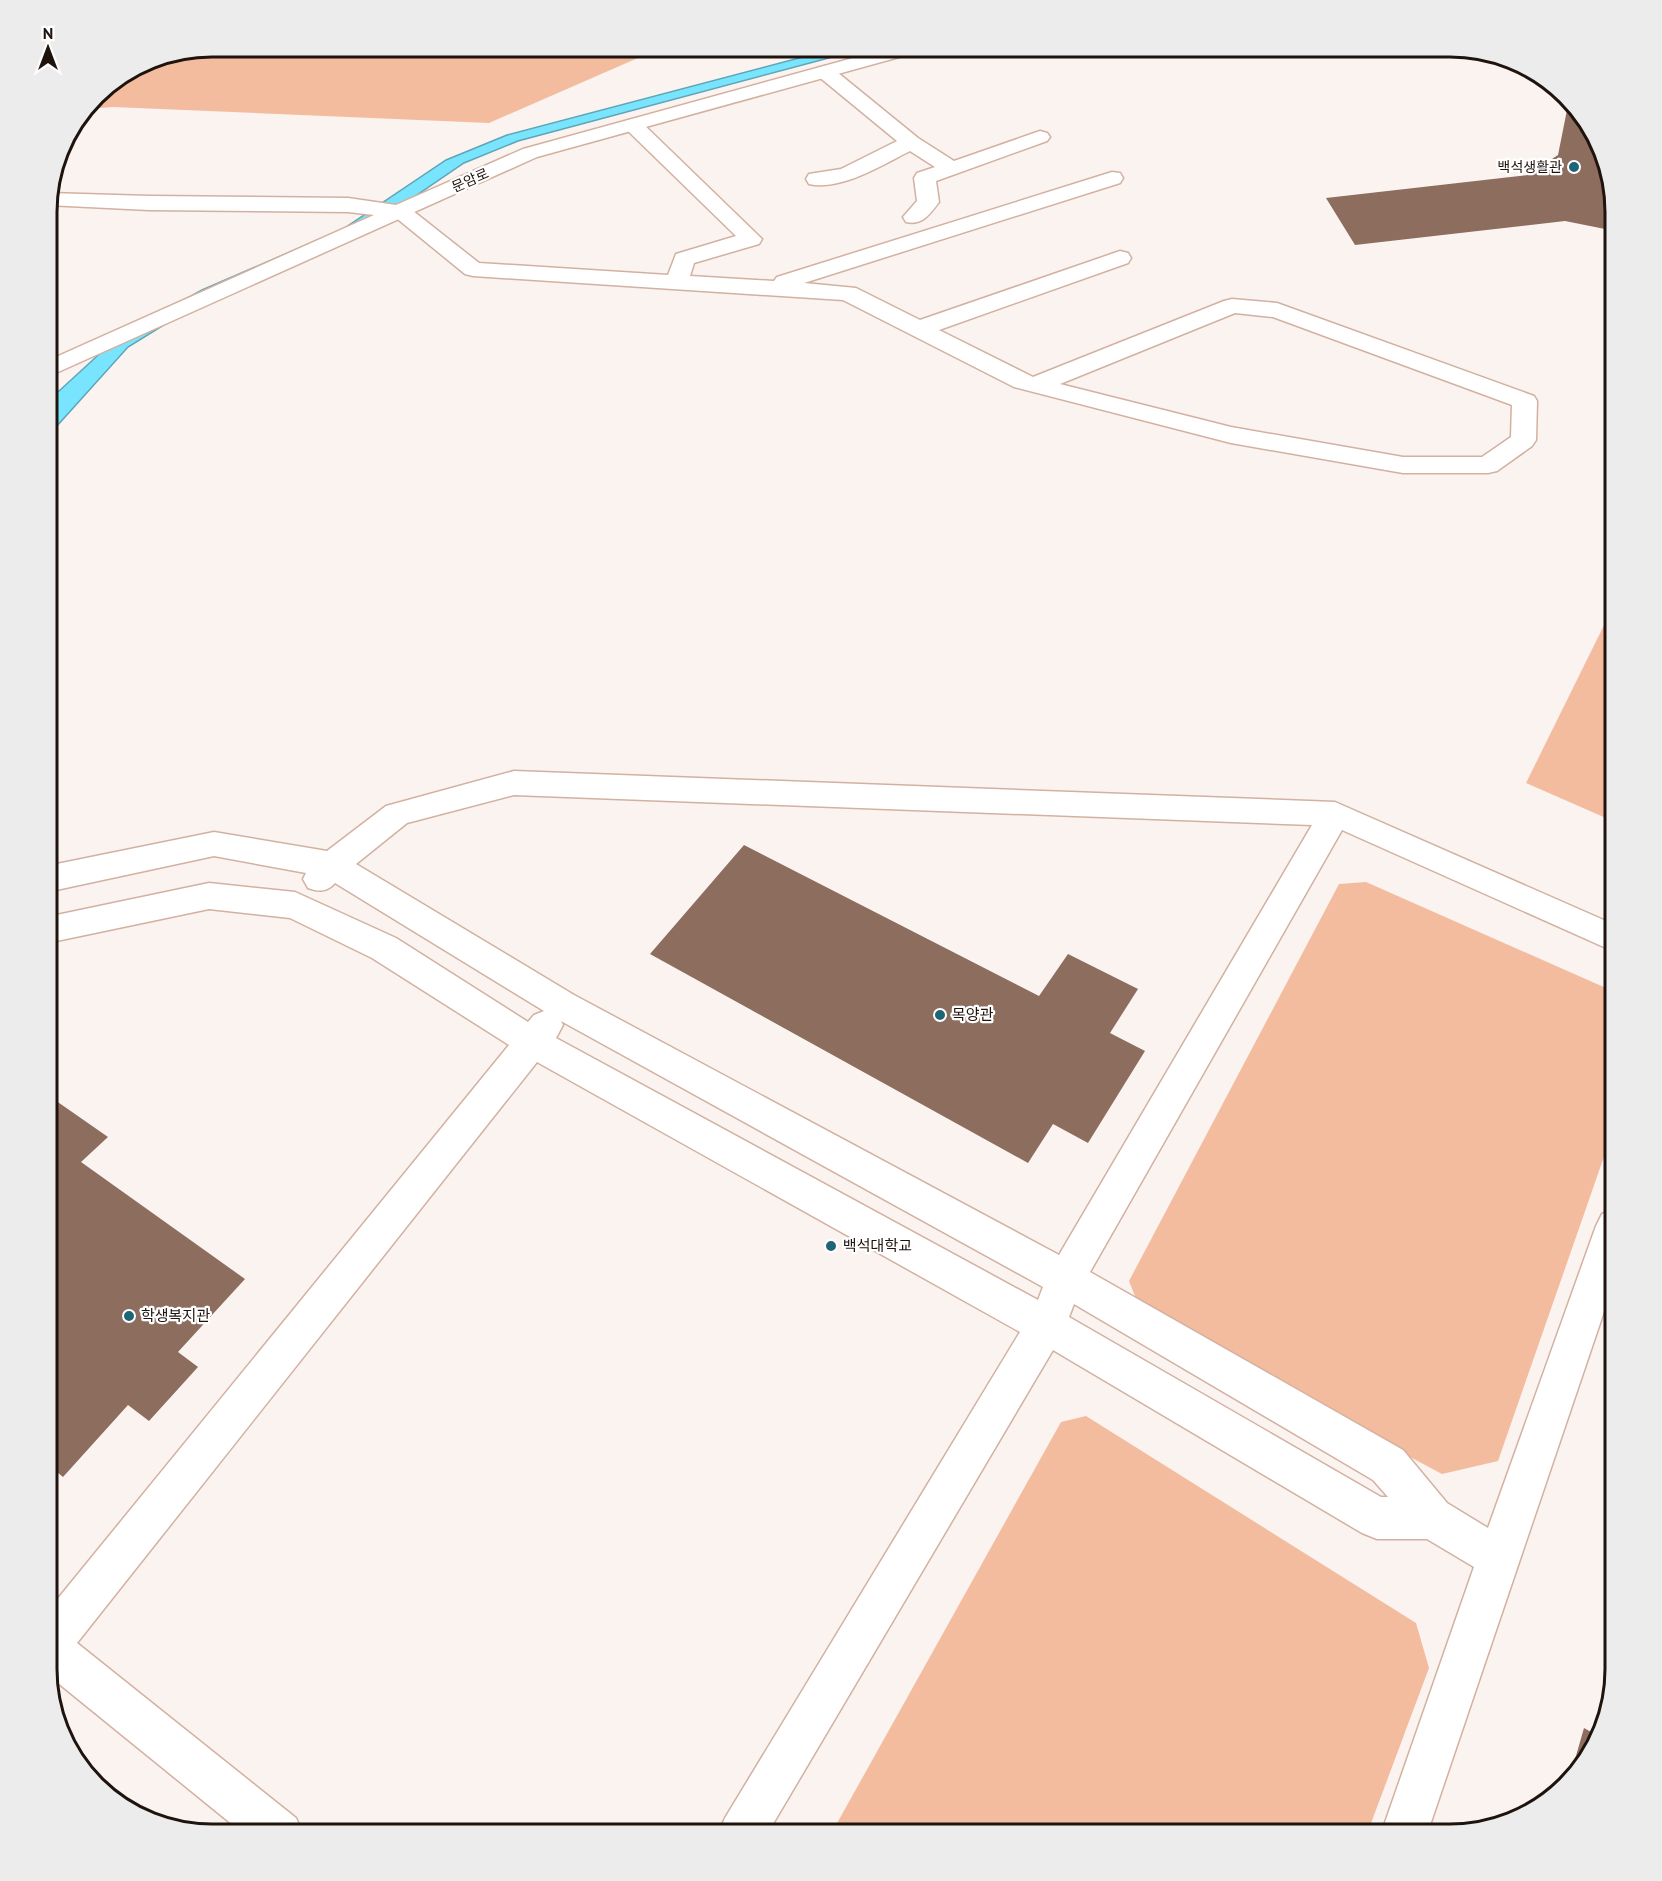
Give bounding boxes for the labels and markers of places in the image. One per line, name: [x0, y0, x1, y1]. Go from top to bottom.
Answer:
place label: 백석생활관: [1498, 158, 1562, 176]
marker: 백석생활관: [1567, 160, 1581, 174]
place label: 목양관: [952, 1005, 994, 1024]
marker: 목양관: [933, 1008, 947, 1022]
place label: 백석대학교: [843, 1236, 912, 1255]
marker: 백석대학교: [824, 1239, 838, 1253]
place label: 학생복지관: [141, 1306, 210, 1325]
marker: 학생복지관: [122, 1309, 136, 1323]

